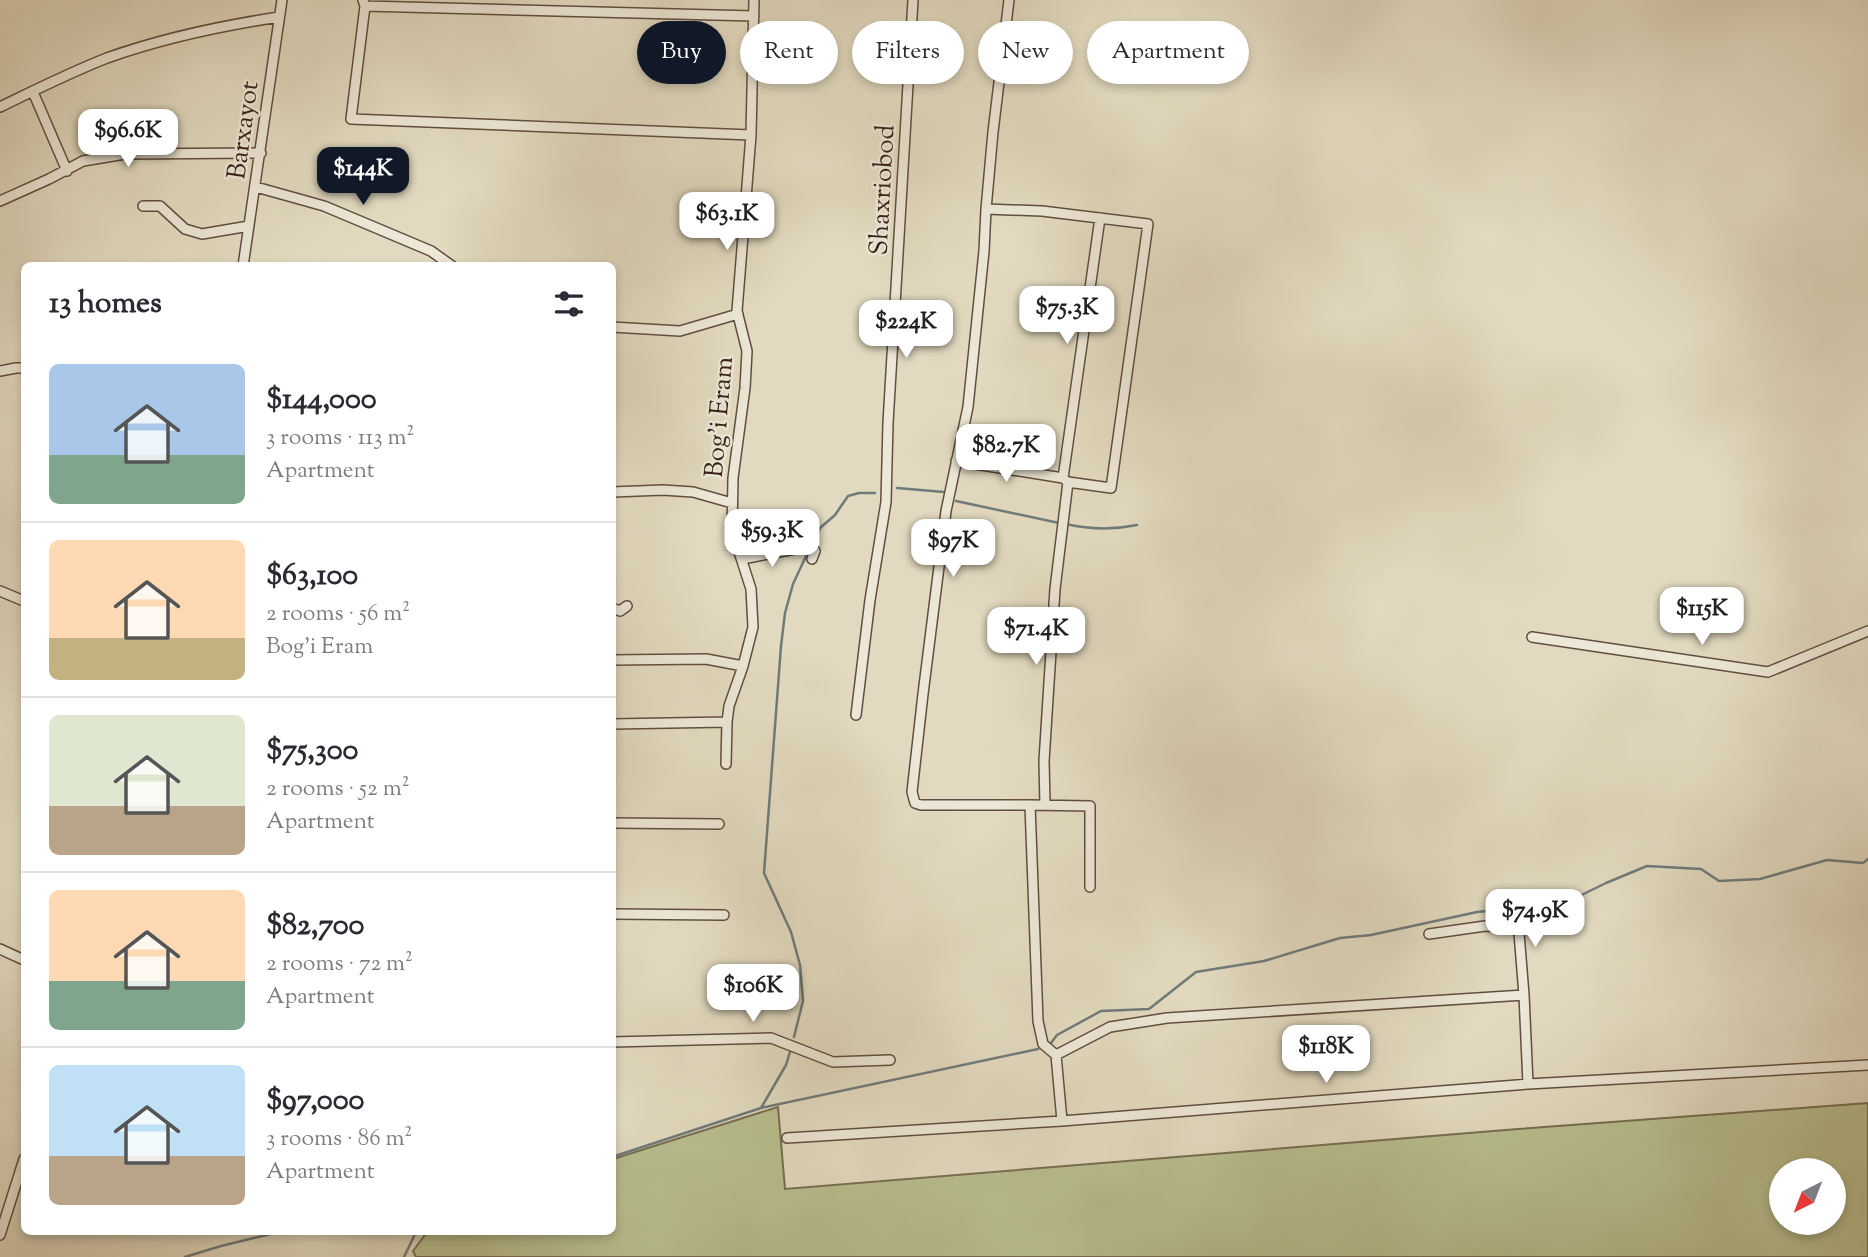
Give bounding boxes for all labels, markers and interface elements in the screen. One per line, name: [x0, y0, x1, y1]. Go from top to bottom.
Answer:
chip: Buy: [637, 21, 726, 84]
chip: Rent: [740, 21, 838, 84]
chip: Filters: [852, 21, 964, 84]
chip: New: [978, 21, 1073, 84]
chip: Apartment: [1087, 21, 1249, 84]
street label: Barxayot: [219, 79, 270, 182]
pin: $96.6K: [71, 110, 185, 169]
text: $96.6K: [94, 115, 162, 148]
street label: Shaxriobod: [862, 124, 905, 256]
pin: $144K: [314, 148, 412, 207]
text: $144K: [333, 153, 393, 186]
pin: $63.1K: [670, 192, 784, 252]
text: $63.1K: [695, 198, 759, 231]
text: 13 homes: [49, 283, 162, 326]
icon: filters: [550, 285, 588, 323]
pin: $75.3K: [1010, 286, 1124, 346]
text: $75.3K: [1035, 292, 1099, 325]
pin: $224K: [857, 300, 955, 360]
text: $224K: [875, 306, 937, 339]
street label: Bog'i Eram: [697, 355, 744, 479]
text: $144,000: [266, 379, 377, 422]
icon: home: [105, 392, 189, 476]
text: 3 rooms · 113 m²: [266, 422, 414, 455]
pin: $82.7K: [949, 424, 1063, 484]
text: $82.7K: [972, 430, 1040, 463]
text: Apartment: [266, 455, 375, 488]
pin: $59.3K: [715, 510, 829, 569]
text: $59.3K: [740, 515, 804, 548]
pin: $97K: [912, 520, 994, 579]
text: $97K: [927, 525, 979, 558]
text: $63,100: [266, 555, 358, 598]
icon: home: [105, 568, 189, 652]
pin: $115K: [1653, 588, 1751, 647]
text: $115K: [1676, 593, 1728, 626]
text: 2 rooms · 56 m²: [266, 598, 410, 631]
pin: $71.4K: [979, 608, 1093, 667]
text: $71.4K: [1003, 613, 1069, 646]
text: Bog'i Eram: [266, 631, 373, 664]
text: $75,300: [266, 730, 358, 773]
icon: home: [105, 743, 189, 827]
text: 2 rooms · 52 m²: [266, 773, 409, 806]
text: Apartment: [266, 806, 375, 839]
pin: $74.9K: [1478, 890, 1592, 949]
text: $74.9K: [1502, 895, 1568, 928]
text: $82,700: [266, 905, 364, 948]
icon: home: [105, 918, 189, 1002]
text: 2 rooms · 72 m²: [266, 948, 413, 981]
pin: $106K: [704, 964, 802, 1024]
text: $106K: [723, 970, 783, 1003]
text: Apartment: [266, 981, 375, 1014]
pin: $118K: [1277, 1026, 1375, 1085]
text: $118K: [1298, 1031, 1354, 1064]
text: $97,000: [266, 1080, 364, 1123]
icon: home: [105, 1093, 189, 1177]
text: 3 rooms · 86 m²: [266, 1123, 412, 1156]
text: Apartment: [266, 1156, 375, 1189]
north arrow: [1769, 1158, 1846, 1236]
map controls: [1769, 1158, 1846, 1235]

